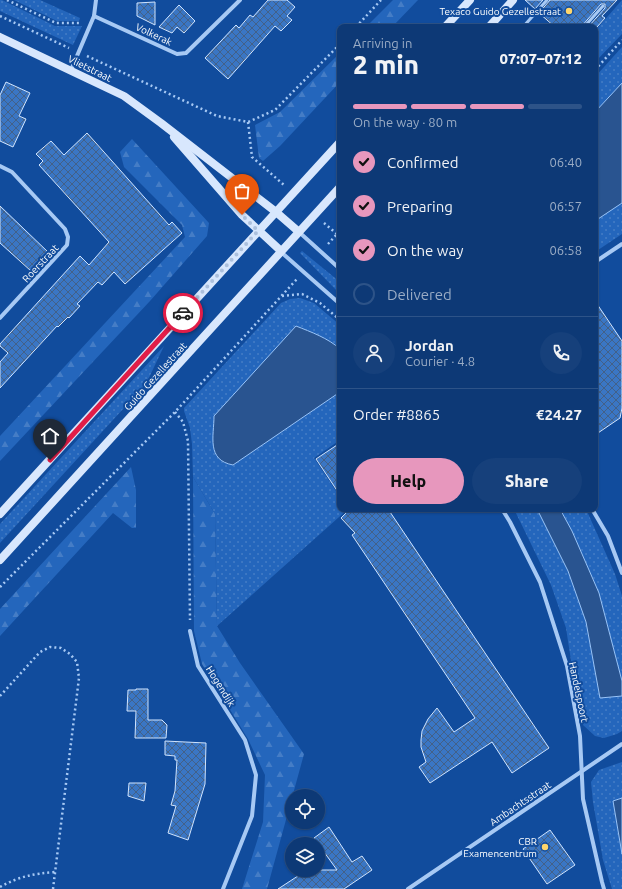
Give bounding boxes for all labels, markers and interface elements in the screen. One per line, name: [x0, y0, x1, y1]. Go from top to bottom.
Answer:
place label: Texaco Guido Gezellestraat: [440, 6, 561, 17]
marker: Texaco Guido Gezellestraat: [564, 6, 574, 16]
street label: Volkerak: [134, 21, 174, 48]
text: Arriving in: [353, 36, 412, 50]
text: 2 min: [353, 50, 419, 79]
text: 07:07–07:12: [499, 50, 582, 67]
street label: Vlietstraat: [66, 53, 113, 84]
text: On the way · 80 m: [353, 115, 457, 129]
icon: check: [353, 151, 375, 173]
text: Confirmed: [387, 154, 459, 171]
text: 06:40: [549, 155, 582, 169]
pin: [225, 174, 259, 215]
icon: bag: [231, 180, 253, 202]
icon: check: [353, 195, 375, 217]
text: Preparing: [387, 198, 453, 215]
text: 06:57: [549, 199, 582, 213]
icon: check: [353, 239, 375, 261]
street label: Roerstraat: [20, 242, 61, 285]
text: On the way: [387, 242, 463, 259]
text: 06:58: [549, 243, 582, 257]
text: Delivered: [387, 286, 452, 303]
courier: [163, 293, 203, 333]
icon: car: [172, 302, 194, 324]
button: person: [353, 332, 395, 374]
button: phone: [540, 332, 582, 374]
text: Jordan: [405, 337, 454, 354]
street label: Guido Gezellestraat: [122, 340, 189, 413]
text: Courier · 4.8: [405, 354, 475, 368]
text: Order #8865: [353, 406, 440, 423]
text: €24.27: [536, 406, 582, 423]
pin: [33, 419, 67, 460]
icon: home: [39, 425, 61, 447]
button: Help: [353, 458, 464, 504]
button: Share: [472, 458, 582, 504]
street label: Handelspoort: [567, 661, 590, 723]
street label: Hogendijk: [204, 664, 237, 708]
street label: Ambachtsstraat: [488, 779, 553, 828]
map controls: [285, 789, 325, 877]
button: locate: [285, 789, 325, 829]
place label: CBR Examencentrum: [463, 836, 537, 859]
button: layers: [285, 837, 325, 877]
marker: CBR Examencentrum: [540, 842, 550, 852]

